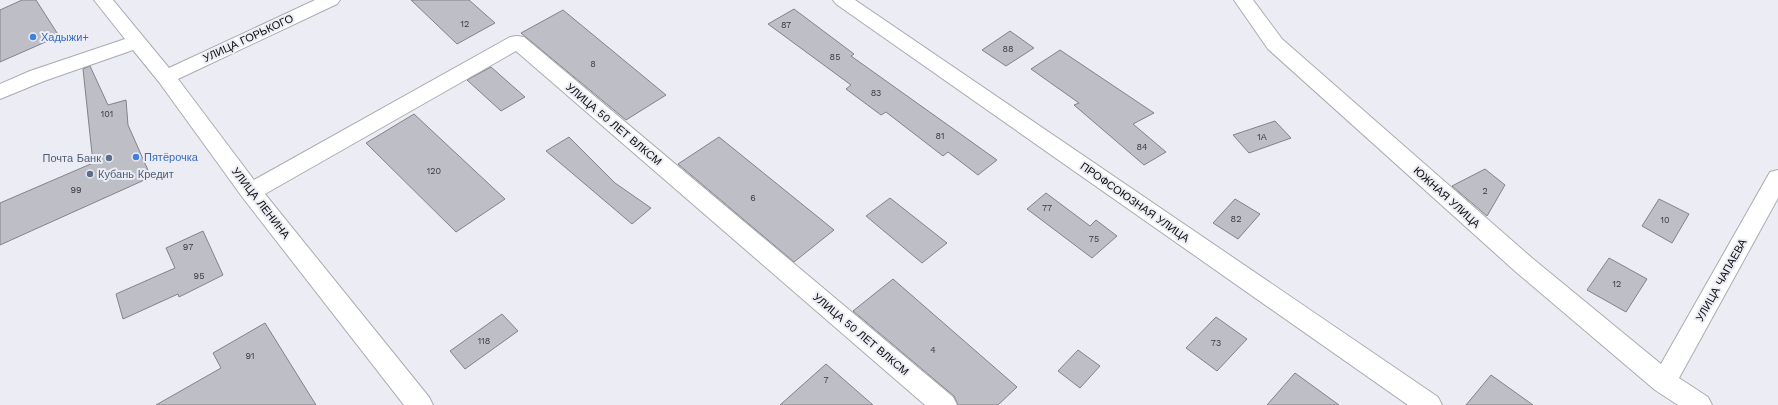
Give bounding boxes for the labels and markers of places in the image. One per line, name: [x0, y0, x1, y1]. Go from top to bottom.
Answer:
place label: Хадыжи+: [41, 31, 89, 44]
marker: Хадыжи+: [28, 32, 38, 42]
place label: Пятёрочка: [144, 151, 199, 164]
place label: Почта Банк: [42, 152, 101, 165]
marker: Пятёрочка: [131, 152, 141, 162]
marker: Почта Банк: [104, 153, 114, 163]
place label: Кубань Кредит: [98, 168, 174, 181]
marker: Кубань Кредит: [85, 169, 95, 179]

